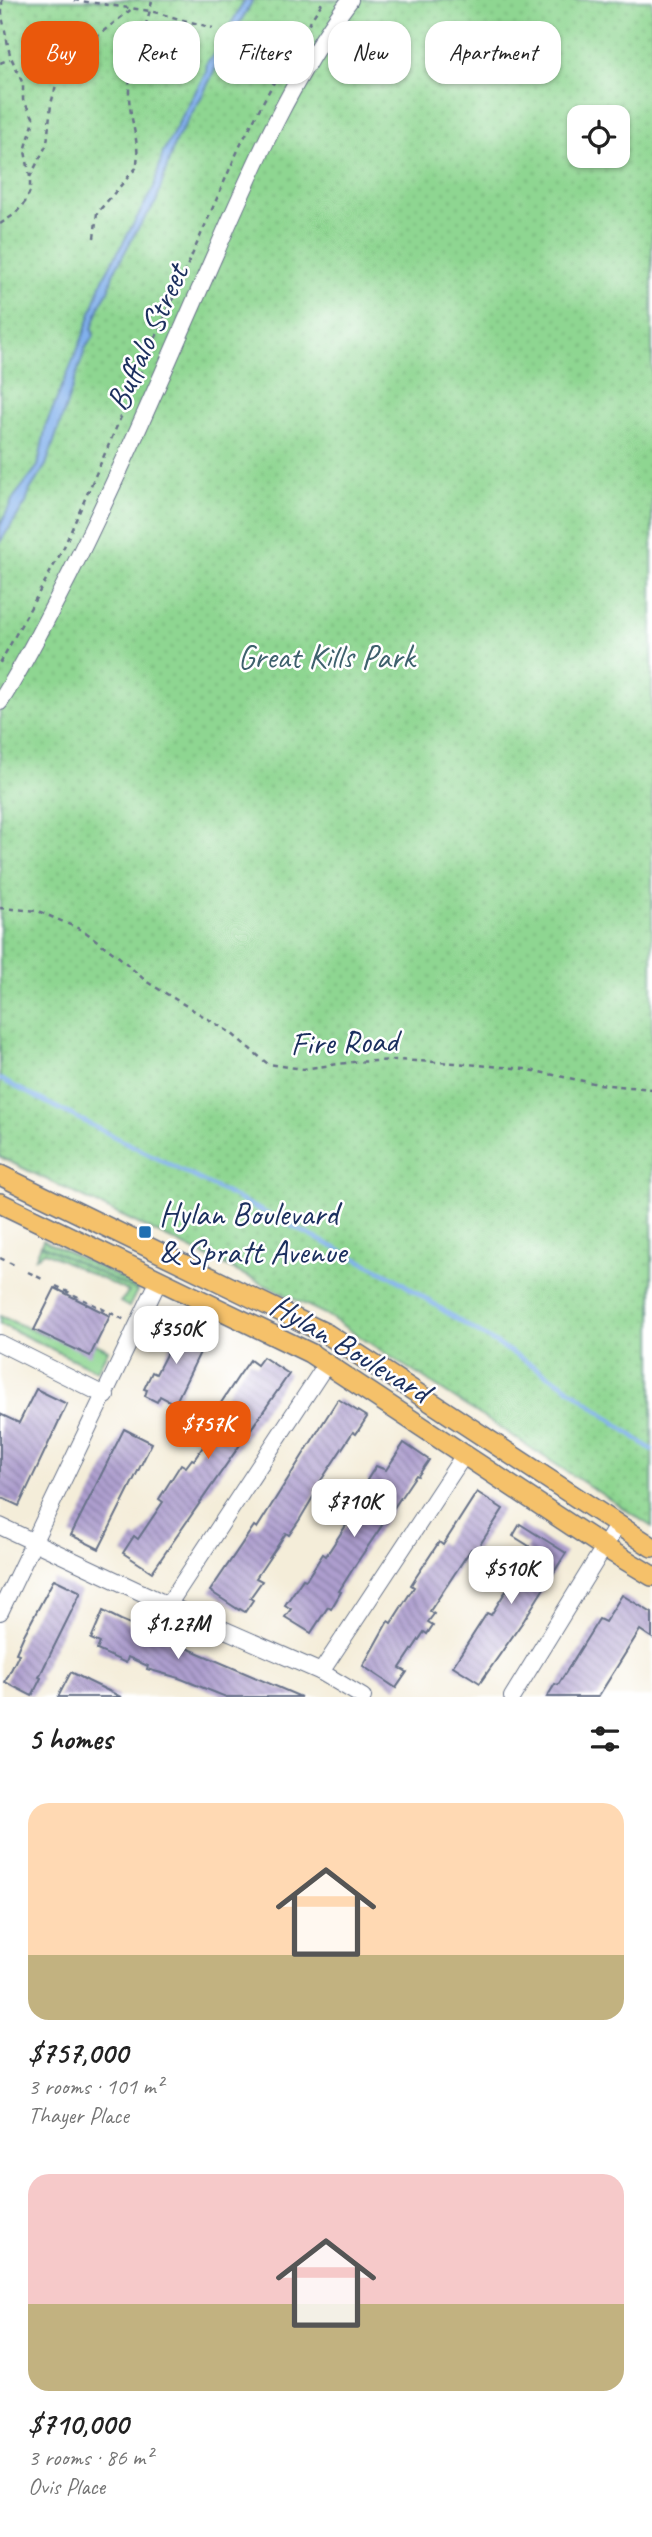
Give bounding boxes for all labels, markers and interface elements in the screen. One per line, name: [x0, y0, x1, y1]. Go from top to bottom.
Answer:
chip: Buy: [21, 21, 99, 84]
chip: Rent: [113, 21, 200, 84]
chip: Filters: [214, 21, 314, 84]
chip: New: [328, 21, 411, 84]
chip: Apartment: [425, 21, 561, 84]
map controls: [567, 105, 630, 168]
button: locate: [567, 105, 630, 168]
street label: Buffalo Street: [96, 255, 199, 417]
park label: Great Kills Park: [238, 636, 417, 678]
street label: Fire Road: [290, 1019, 404, 1065]
place label: Hylan Boulevard & Spratt Avenue: [159, 1193, 349, 1273]
marker: Hylan Boulevard & Spratt Avenue: [137, 1224, 153, 1240]
street label: Hylan Boulevard: [263, 1284, 442, 1415]
pin: $350K: [127, 1306, 225, 1366]
text: $350K: [150, 1314, 202, 1343]
pin: $757K: [159, 1402, 257, 1461]
text: $757K: [182, 1409, 234, 1438]
pin: $710K: [305, 1480, 403, 1539]
text: $710K: [328, 1487, 381, 1516]
pin: $510K: [462, 1546, 560, 1606]
text: $510K: [485, 1554, 537, 1583]
pin: $1.27M: [121, 1602, 235, 1661]
text: $1.27M: [147, 1609, 209, 1638]
text: 5 homes: [28, 1720, 112, 1758]
icon: filters: [586, 1720, 624, 1758]
icon: home: [263, 1849, 389, 1975]
text: $757,000: [28, 2034, 128, 2072]
text: 3 rooms · 101 m²: [28, 2072, 163, 2101]
text: Thayer Place: [28, 2101, 129, 2130]
icon: home: [263, 2220, 389, 2346]
text: $710,000: [28, 2405, 128, 2443]
text: 3 rooms · 86 m²: [28, 2443, 152, 2472]
text: Ovis Place: [28, 2472, 105, 2501]

